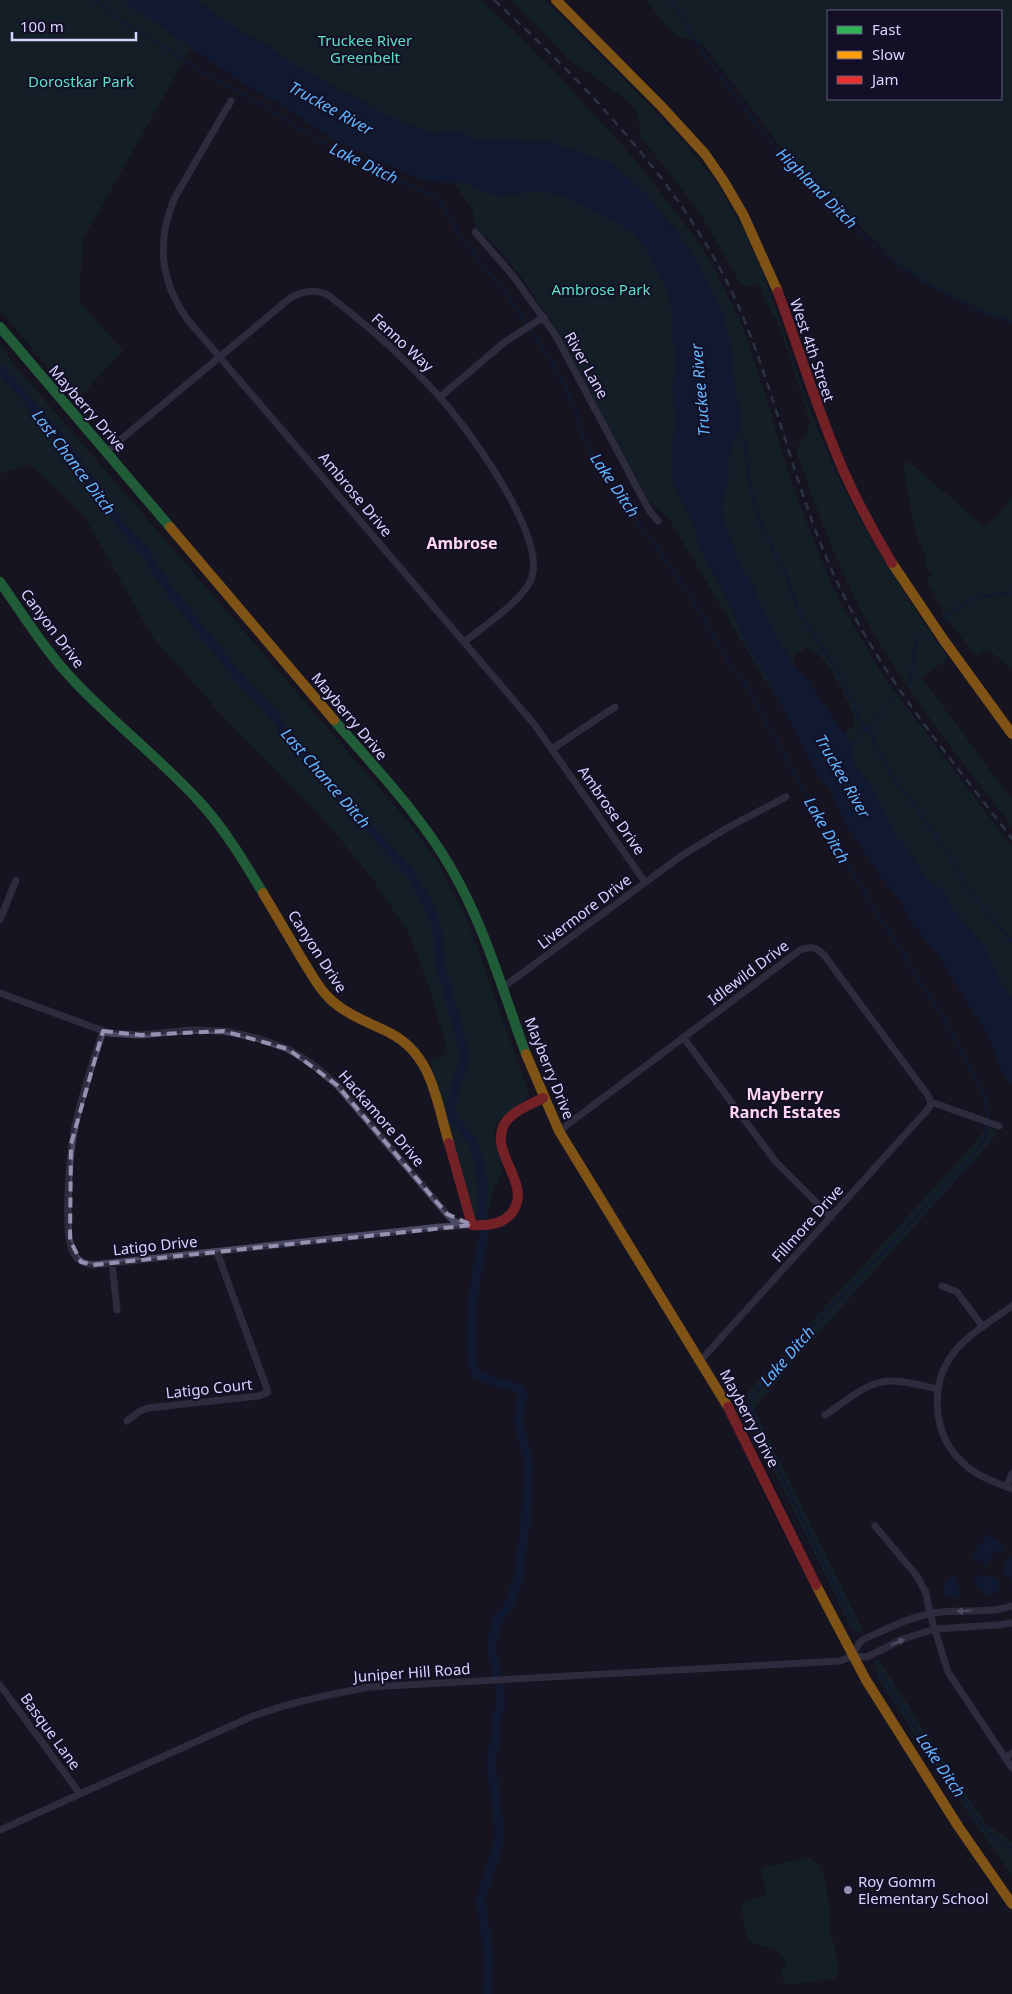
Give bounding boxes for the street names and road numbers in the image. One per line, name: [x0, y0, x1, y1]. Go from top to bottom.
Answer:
street label: West 4th Street: [786, 296, 840, 405]
street label: Fenno Way: [368, 308, 438, 376]
street label: River Lane: [560, 328, 614, 402]
street label: Mayberry Drive: [45, 361, 131, 455]
street label: Ambrose Drive: [315, 448, 397, 540]
street label: Canyon Drive: [17, 584, 89, 672]
street label: Mayberry Drive: [307, 668, 393, 764]
street label: Ambrose Drive: [574, 761, 650, 859]
street label: Livermore Drive: [533, 869, 635, 953]
street label: Canyon Drive: [284, 906, 352, 996]
street label: Idlewild Drive: [704, 935, 792, 1009]
street label: Mayberry Drive: [520, 1014, 580, 1122]
street label: Hackamore Drive: [335, 1066, 429, 1170]
street label: Fillmore Drive: [767, 1180, 847, 1266]
street label: Latigo Drive: [112, 1231, 198, 1259]
street label: Mayberry Drive: [716, 1365, 784, 1471]
street label: Latigo Court: [165, 1373, 254, 1403]
street label: Juniper Hill Road: [351, 1658, 471, 1686]
street label: Basque Lane: [16, 1689, 86, 1773]

